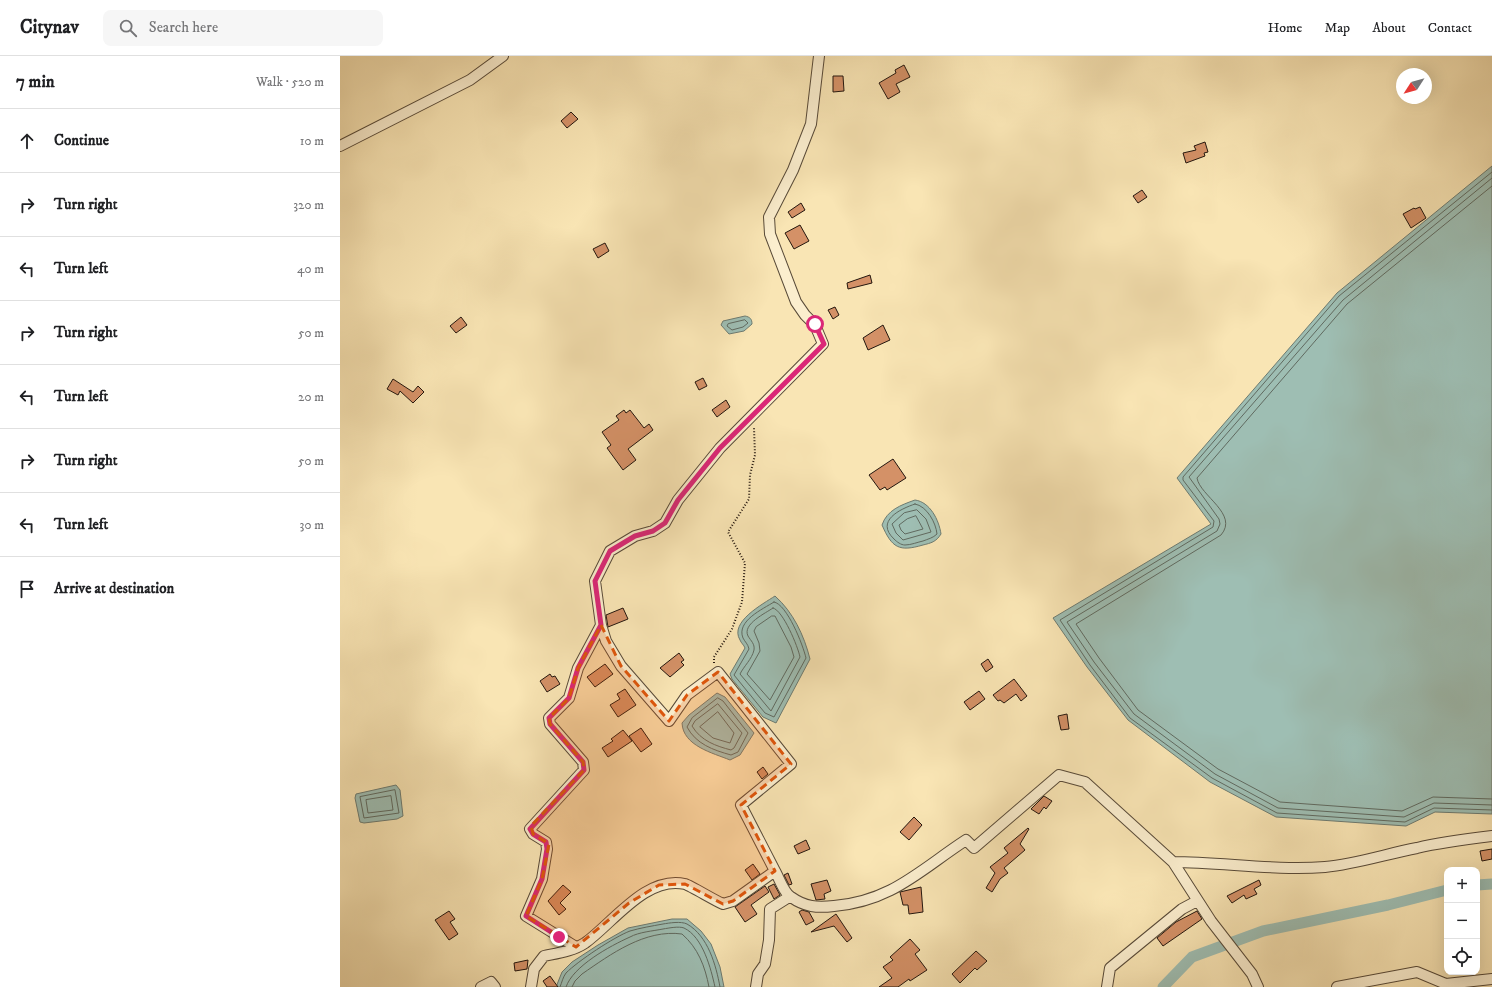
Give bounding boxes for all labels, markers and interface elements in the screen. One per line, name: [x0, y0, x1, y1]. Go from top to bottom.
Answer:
search box: [103, 10, 383, 46]
text: Citynav: [20, 16, 79, 39]
icon: search: [117, 17, 139, 39]
text: Search here: [149, 18, 218, 37]
text: Home: [1268, 19, 1302, 37]
text: Map: [1324, 19, 1350, 37]
text: About: [1372, 19, 1406, 37]
text: Contact: [1428, 19, 1472, 37]
north arrow: [1396, 68, 1432, 104]
text: 7 min: [16, 71, 55, 93]
text: Walk · 520 m: [256, 74, 324, 90]
icon: ahead: [16, 130, 38, 152]
text: Continue: [54, 131, 109, 150]
text: 10 m: [300, 133, 324, 149]
icon: right: [16, 194, 38, 216]
text: Turn right: [54, 195, 117, 214]
text: 320 m: [293, 197, 324, 213]
icon: left: [16, 258, 38, 280]
text: Turn left: [54, 259, 108, 278]
text: 40 m: [297, 261, 324, 277]
route start: [806, 315, 824, 333]
icon: right: [16, 322, 38, 344]
text: Turn right: [54, 323, 117, 342]
text: 50 m: [298, 325, 324, 341]
icon: left: [16, 386, 38, 408]
text: Turn left: [54, 387, 108, 406]
text: 20 m: [298, 389, 324, 405]
icon: right: [16, 450, 38, 472]
text: Turn right: [54, 451, 117, 470]
text: 50 m: [298, 453, 324, 469]
icon: left: [16, 514, 38, 536]
text: Turn left: [54, 515, 108, 534]
text: 30 m: [300, 517, 324, 533]
icon: arrive: [16, 578, 38, 600]
text: Arrive at destination: [54, 579, 174, 598]
map controls: [1444, 867, 1480, 975]
button: +: [1444, 867, 1480, 903]
button: −: [1444, 903, 1480, 939]
route end: [550, 928, 568, 946]
button: locate: [1444, 939, 1480, 975]

